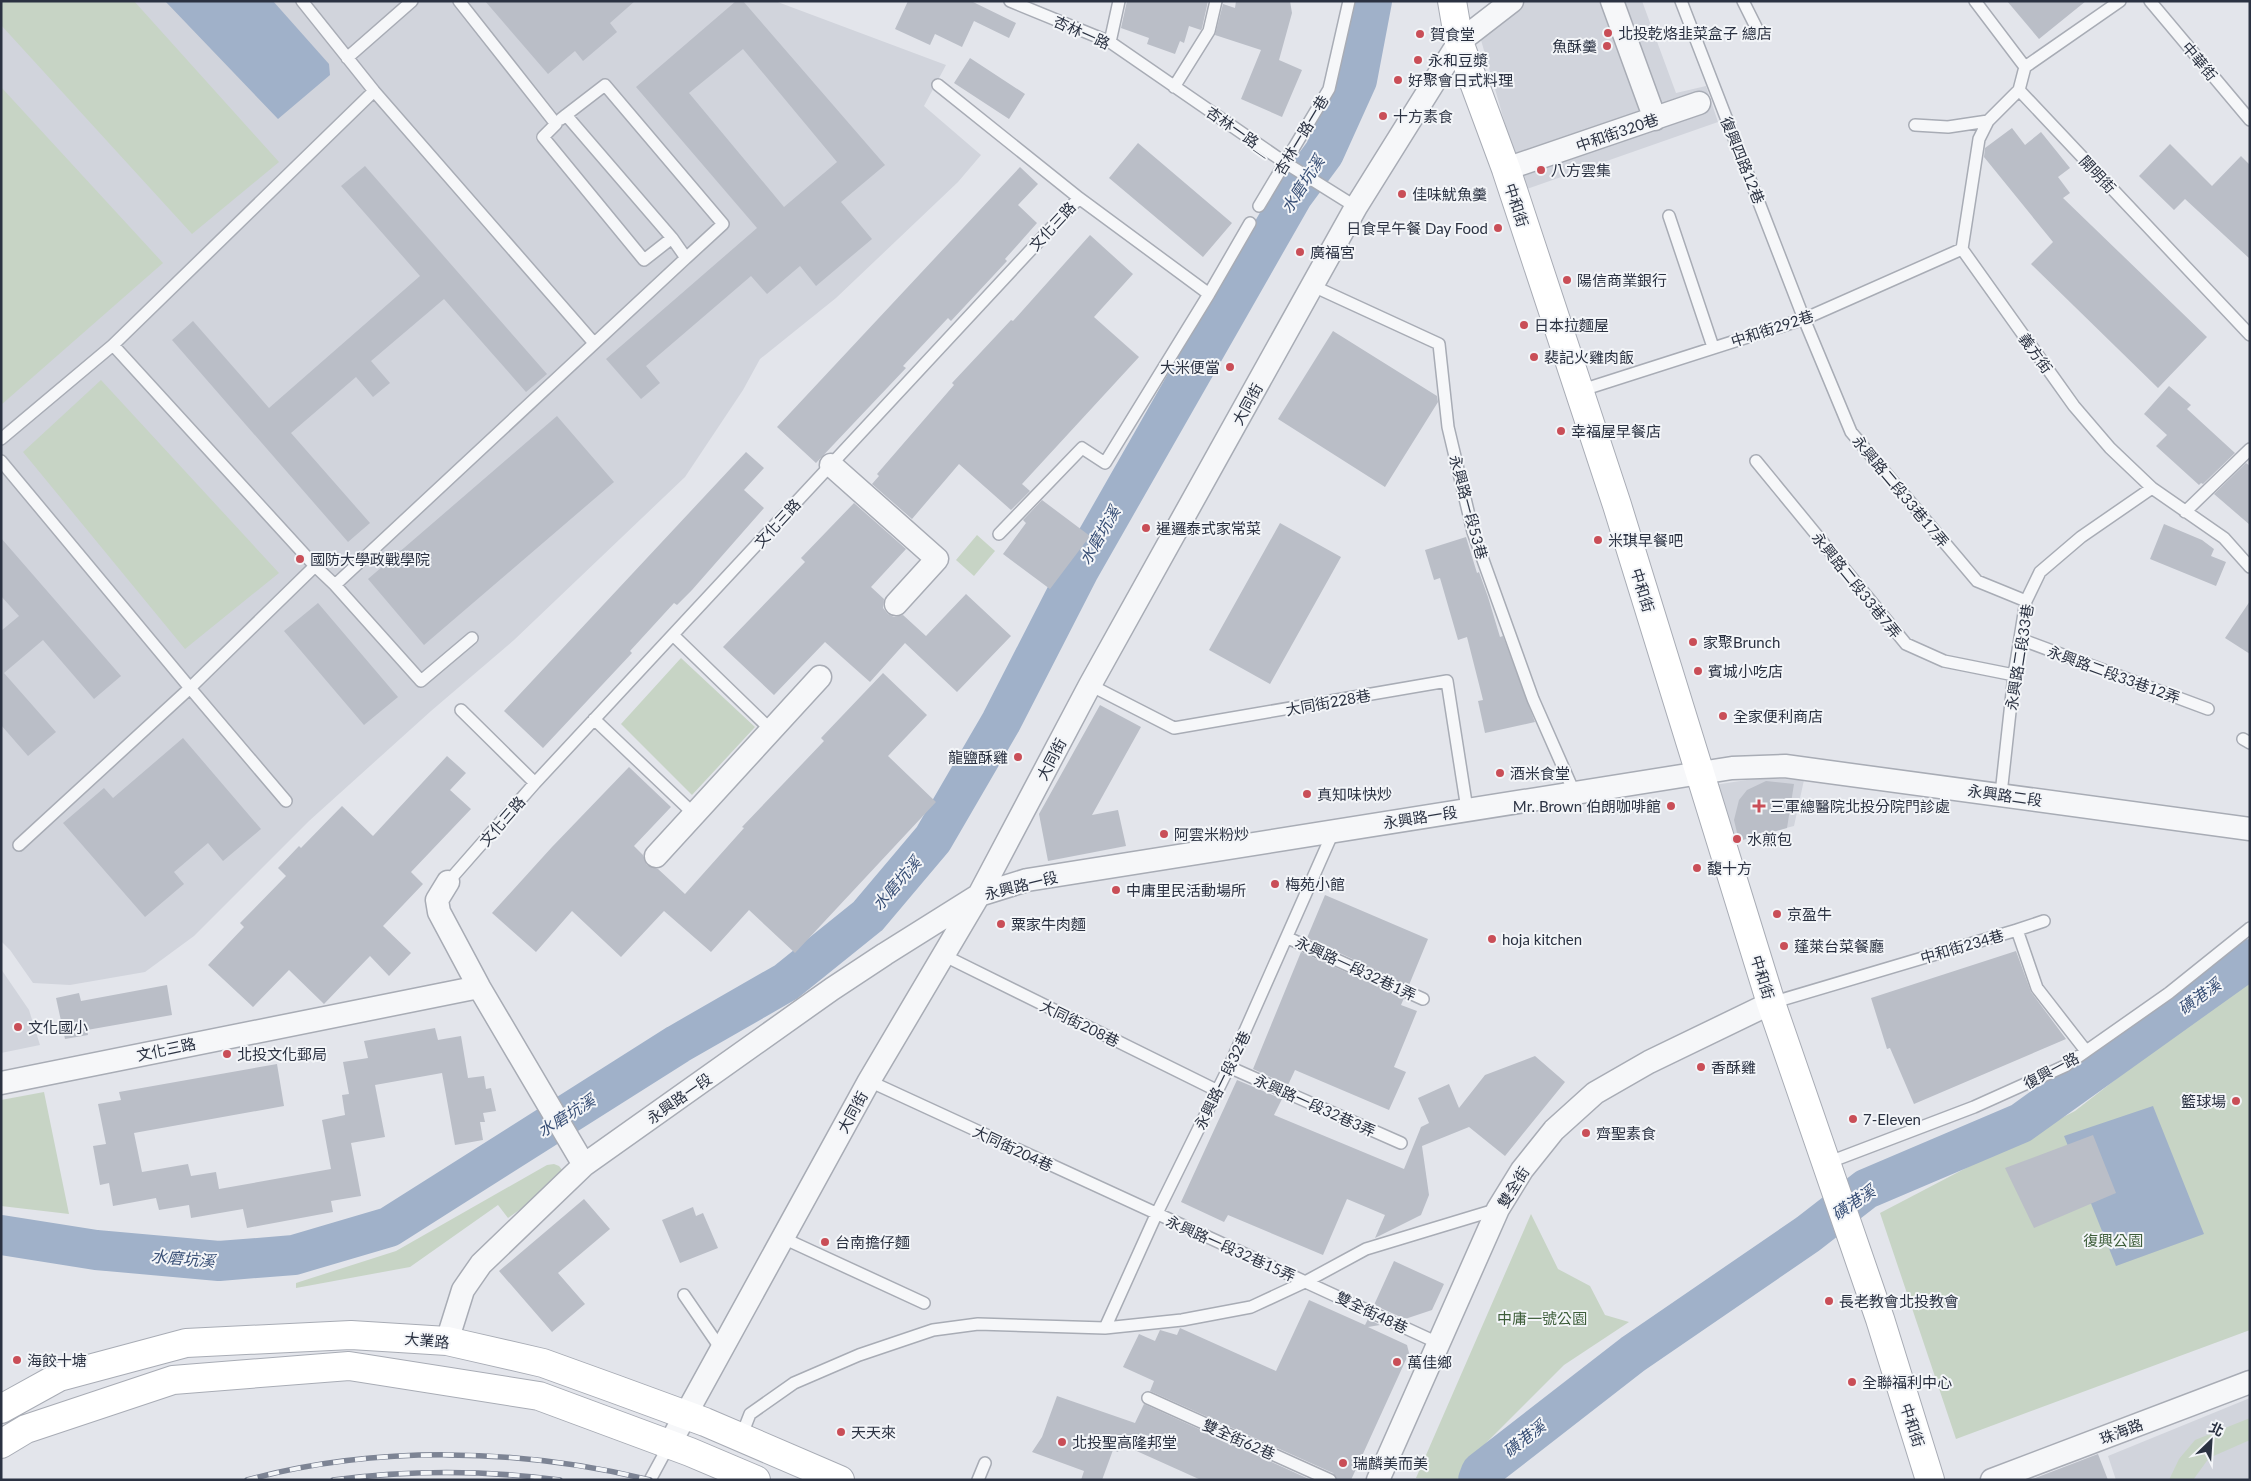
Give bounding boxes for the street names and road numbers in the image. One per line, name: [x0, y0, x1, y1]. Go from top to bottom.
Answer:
street label: 杏林一路: [1051, 12, 1113, 52]
street label: 中華街: [2179, 38, 2221, 84]
street label: 杏林一路一巷: [1270, 92, 1332, 178]
street label: 杏林一路＿: [1203, 102, 1275, 160]
street label: 中和街320巷: [1573, 109, 1661, 155]
street label: 復興四路12巷: [1717, 114, 1769, 206]
street label: 開明街: [2076, 151, 2120, 197]
street label: 中和街: [1501, 181, 1533, 229]
street label: 文化三路: [1025, 198, 1079, 254]
street label: 中和街292巷: [1728, 306, 1816, 350]
street label: 義方街: [2015, 330, 2057, 376]
street label: 大同街: [1228, 380, 1266, 428]
street label: 永興路二段33巷17弄: [1849, 432, 1953, 550]
street label: 永興路一段53巷: [1446, 453, 1492, 561]
street label: 文化三路: [750, 495, 804, 551]
street label: 永興路二段33巷7弄: [1809, 528, 1905, 642]
street label: 中和街: [1628, 566, 1658, 614]
street label: 永興路二段33巷: [2002, 603, 2036, 711]
street label: 永興路二段33巷12弄: [2045, 642, 2183, 706]
street label: 大同街228巷: [1284, 686, 1372, 718]
street label: 大同街: [1032, 735, 1070, 783]
street label: 永興路二段: [1967, 781, 2043, 809]
street label: 文化三路: [476, 792, 528, 850]
street label: 永興路一段: [1382, 802, 1458, 832]
street label: 永興路一段: [982, 867, 1060, 903]
street label: 中和街234巷: [1918, 925, 2006, 967]
street label: 永興路一段32巷1弄: [1293, 932, 1419, 1004]
street label: 中和街: [1748, 953, 1778, 1001]
street label: 大同街208巷: [1037, 996, 1123, 1050]
street label: 永興路一段32巷: [1190, 1028, 1254, 1132]
street label: 文化三路: [135, 1034, 197, 1064]
street label: 復興一路: [2020, 1048, 2082, 1092]
street label: 永興路一段: [643, 1069, 715, 1127]
street label: 永興路一段32巷3弄: [1251, 1070, 1379, 1140]
street label: 大同街: [833, 1088, 871, 1136]
street label: 大同街204巷: [970, 1122, 1056, 1174]
street label: 雙全街: [1493, 1163, 1533, 1211]
street label: 永興路一段32巷15弄: [1163, 1211, 1299, 1285]
street label: 雙全街48巷: [1333, 1287, 1411, 1337]
street label: 大業路: [404, 1329, 450, 1351]
street label: 中和街: [1897, 1401, 1929, 1449]
street label: 雙全街62巷: [1200, 1415, 1278, 1463]
street label: 珠海路: [2097, 1415, 2145, 1447]

